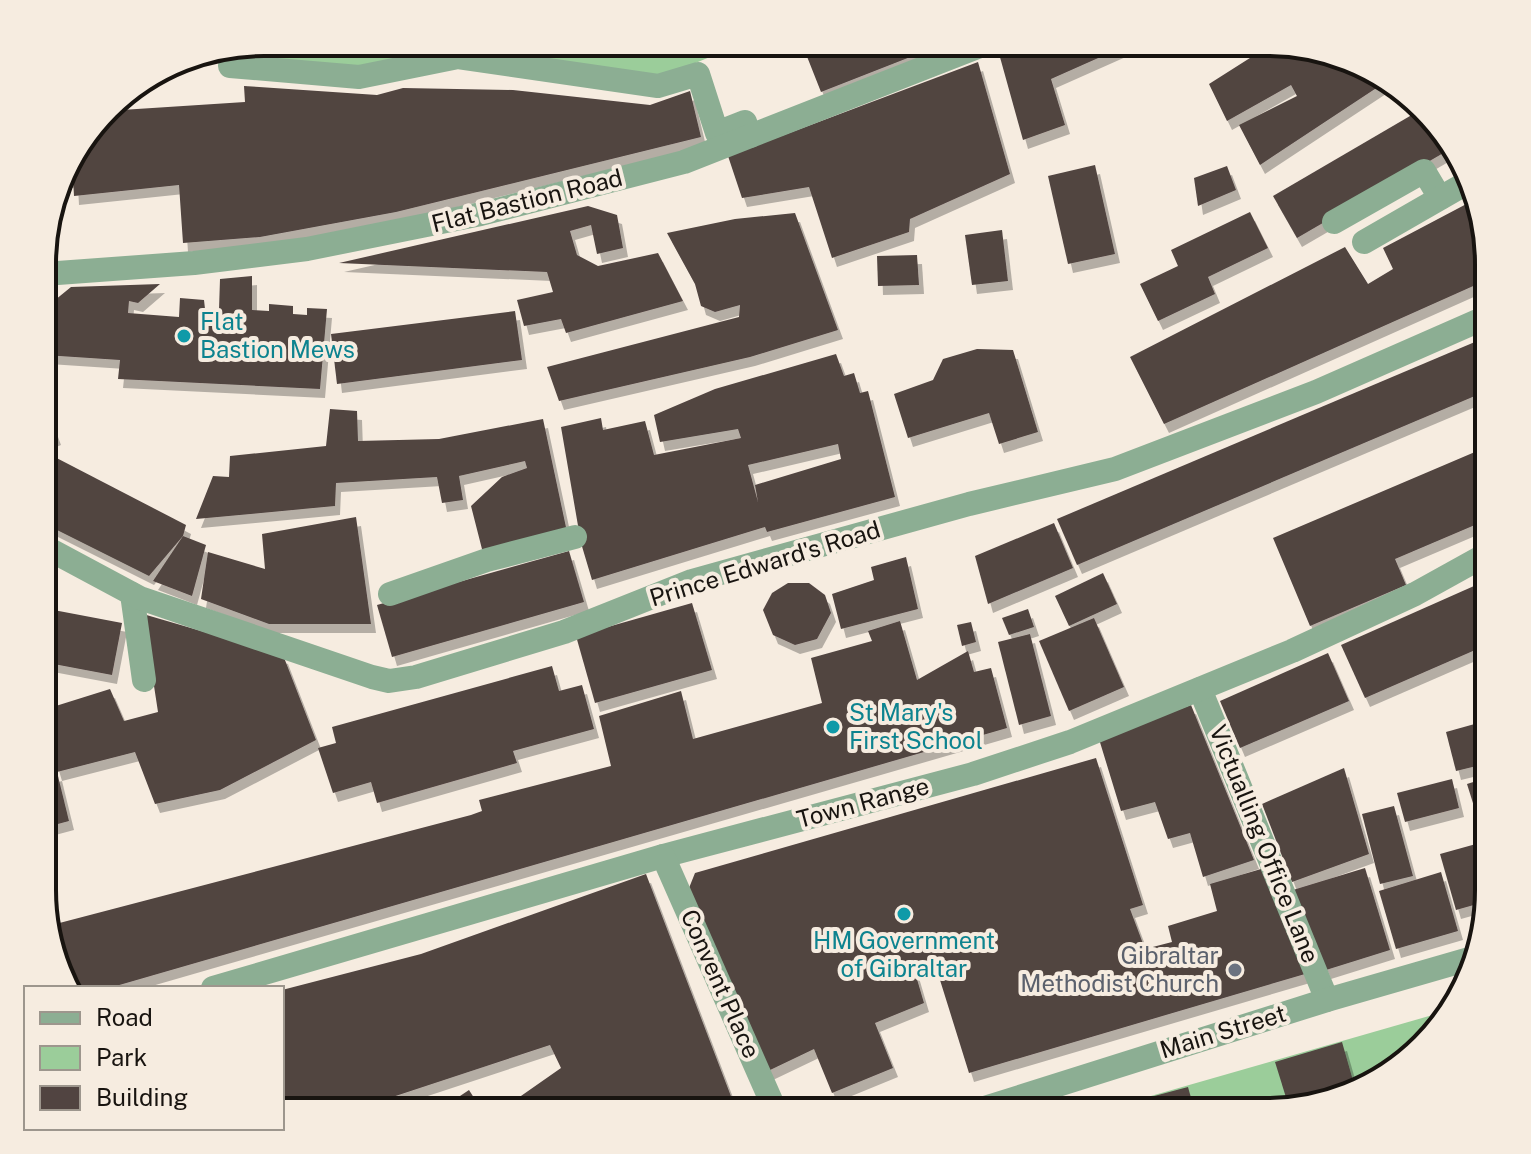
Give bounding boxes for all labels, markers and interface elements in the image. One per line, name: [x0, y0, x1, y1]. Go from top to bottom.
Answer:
street label: Flat Bastion Road: [428, 163, 625, 237]
place label: Flat Bastion Mews: [200, 307, 355, 363]
marker: Flat Bastion Mews: [175, 327, 193, 345]
street label: Prince Edward's Road: [646, 515, 883, 611]
place label: St Mary's First School: [849, 698, 983, 754]
marker: St Mary's First School: [824, 718, 842, 736]
street label: Victualling Office Lane: [1204, 721, 1325, 967]
street label: Town Range: [794, 771, 932, 833]
street label: Convent Place: [676, 905, 766, 1062]
marker: HM Government of Gibraltar: [895, 905, 913, 923]
place label: HM Government of Gibraltar: [813, 926, 995, 982]
place label: Gibraltar Methodist Church: [1020, 941, 1219, 997]
marker: Gibraltar Methodist Church: [1226, 961, 1244, 979]
legend: [24, 986, 284, 1130]
street label: Main Street: [1156, 999, 1289, 1063]
text: Road: [96, 1003, 153, 1031]
text: Park: [96, 1043, 147, 1071]
text: Building: [96, 1083, 188, 1111]

